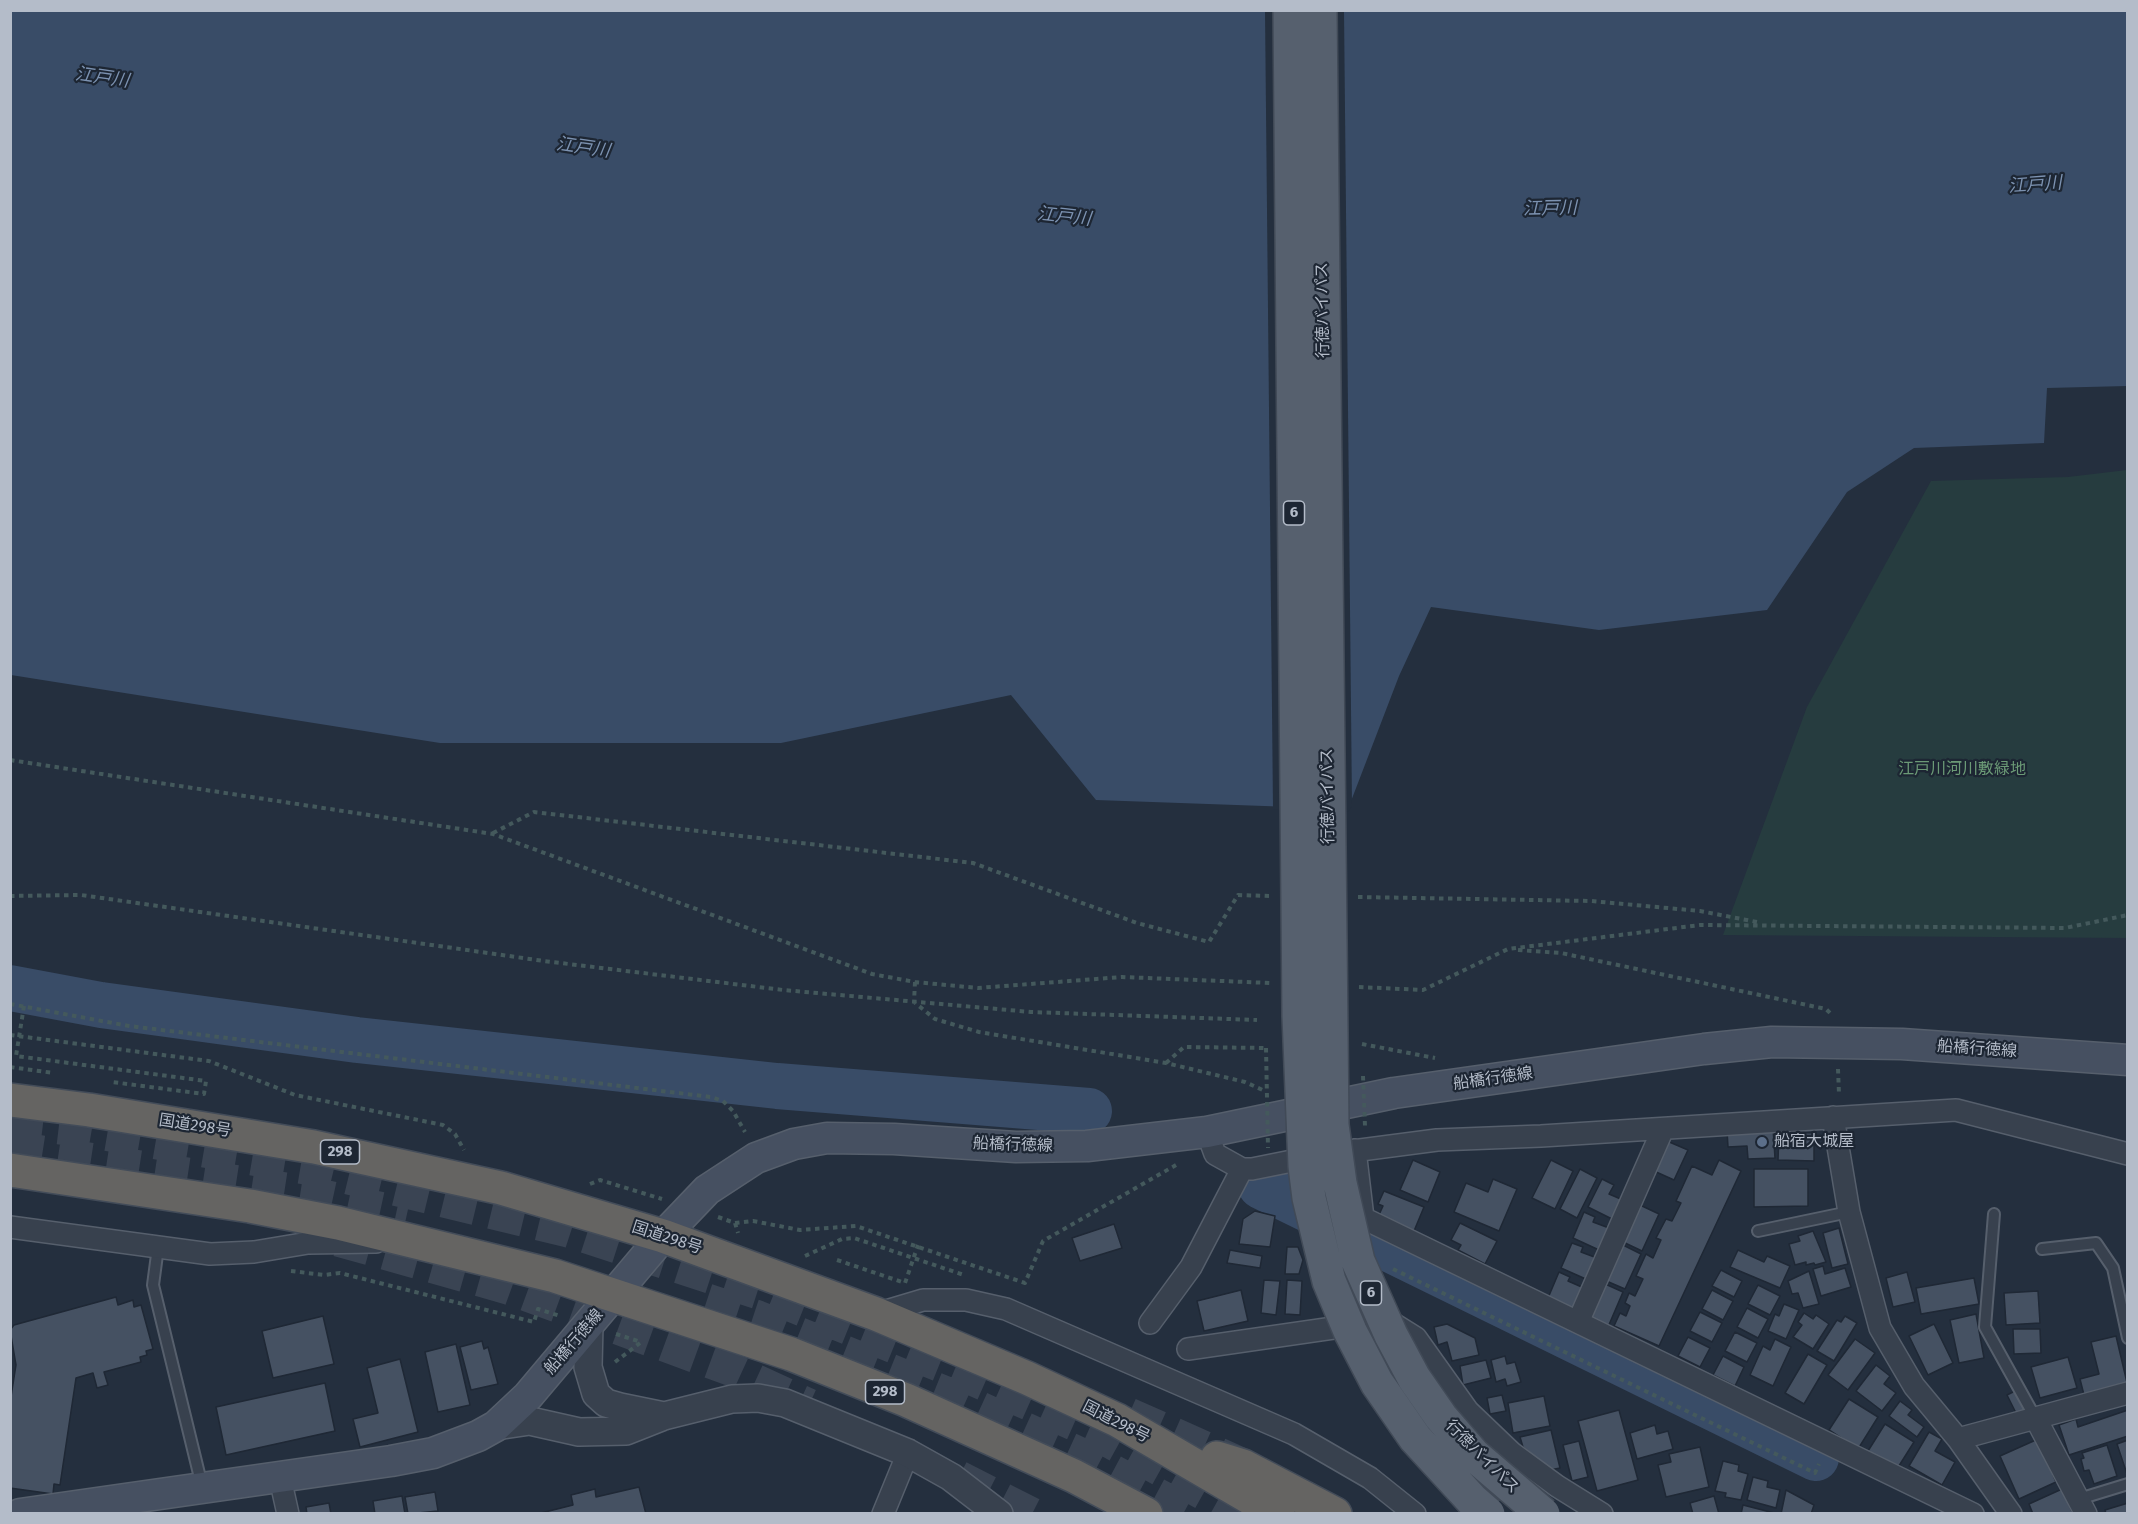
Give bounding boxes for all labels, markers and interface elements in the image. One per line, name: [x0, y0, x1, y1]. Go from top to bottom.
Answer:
water label: 江戸川: [74, 64, 130, 92]
water label: 江戸川: [555, 134, 611, 162]
water label: 江戸川: [2007, 172, 2063, 198]
water label: 江戸川: [1523, 198, 1577, 220]
water label: 江戸川: [1036, 203, 1092, 231]
street label: 行徳バイパス: [1313, 262, 1333, 358]
road number: 6: [1284, 501, 1304, 525]
street label: 行徳バイパス: [1318, 748, 1338, 844]
park label: 江戸川河川敷緑地: [1898, 760, 2026, 780]
street label: 船橋行徳線: [1936, 1037, 2018, 1061]
street label: 船橋行徳線: [1452, 1064, 1534, 1094]
street label: 国道298号: [157, 1111, 233, 1141]
place label: 船宿大城屋: [1774, 1132, 1854, 1152]
street label: 船橋行徳線: [973, 1134, 1053, 1156]
marker: 船宿大城屋: [1755, 1135, 1769, 1149]
road number: 298: [320, 1140, 360, 1164]
street label: 国道298号: [629, 1218, 705, 1258]
road number: 6: [1360, 1281, 1382, 1305]
street label: 船橋行徳線: [541, 1306, 607, 1378]
road number: 298: [866, 1380, 904, 1404]
street label: 国道298号: [1079, 1397, 1153, 1447]
street label: 行徳バイパス: [1441, 1416, 1523, 1498]

